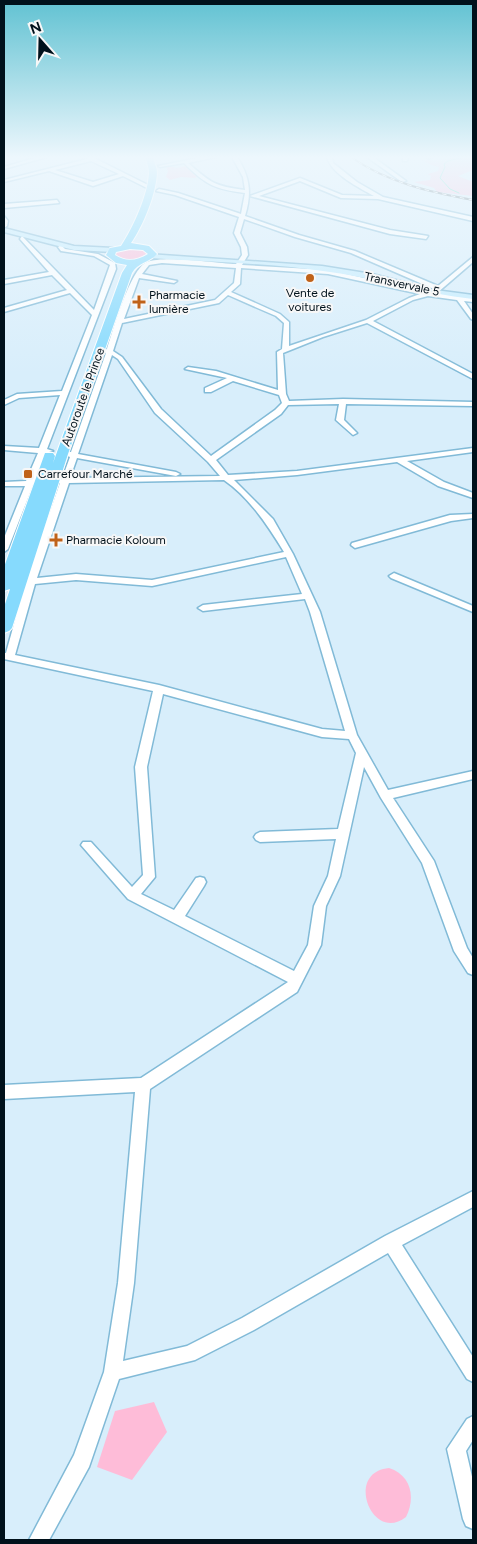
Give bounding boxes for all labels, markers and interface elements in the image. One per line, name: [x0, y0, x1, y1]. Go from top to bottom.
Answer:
north arrow: [15, 15, 65, 65]
text: N: [28, 18, 44, 38]
street label: Transvervale 5: [363, 269, 441, 299]
marker: Vente de voitures: [304, 272, 316, 284]
place label: Vente de voitures: [286, 286, 335, 314]
place label: Pharmacie lumière: [149, 288, 205, 316]
marker: Pharmacie lumière: [133, 296, 145, 308]
street label: Autoroute le Prince: [59, 345, 107, 448]
place label: Carrefour Marché: [38, 467, 133, 481]
marker: Carrefour Marché: [22, 468, 34, 480]
place label: Pharmacie Koloum: [66, 533, 166, 547]
marker: Pharmacie Koloum: [50, 534, 62, 546]

